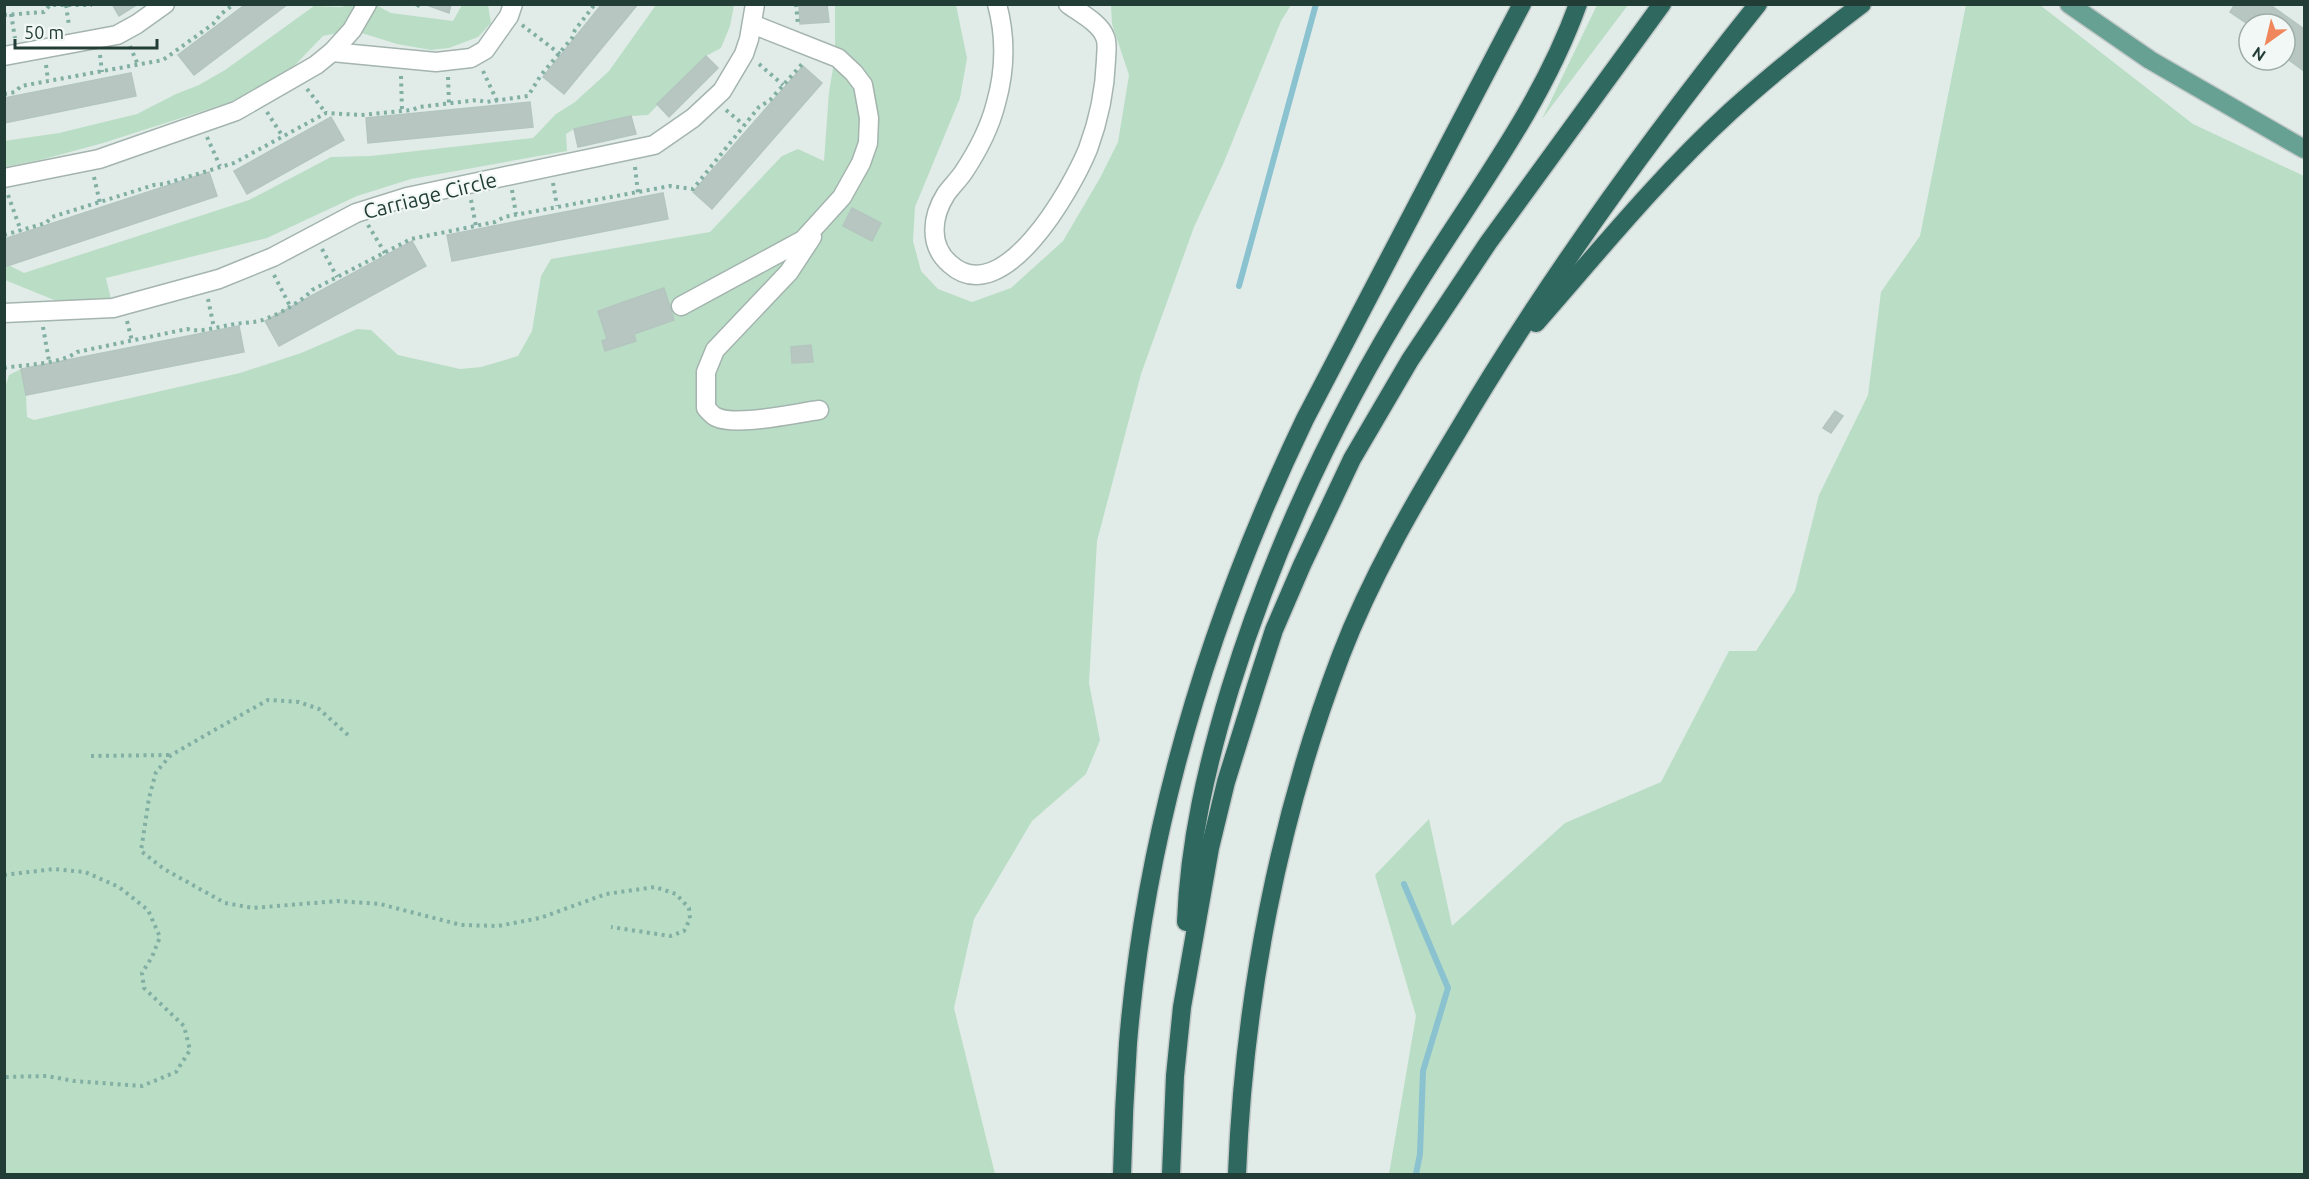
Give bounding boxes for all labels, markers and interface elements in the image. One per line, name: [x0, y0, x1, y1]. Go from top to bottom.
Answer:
scale bar: [15, 12, 158, 50]
north arrow: [2237, 12, 2297, 72]
text: 50 m: [24, 22, 64, 42]
text: N: [2249, 44, 2269, 65]
street label: Carriage Circle: [361, 167, 499, 223]

